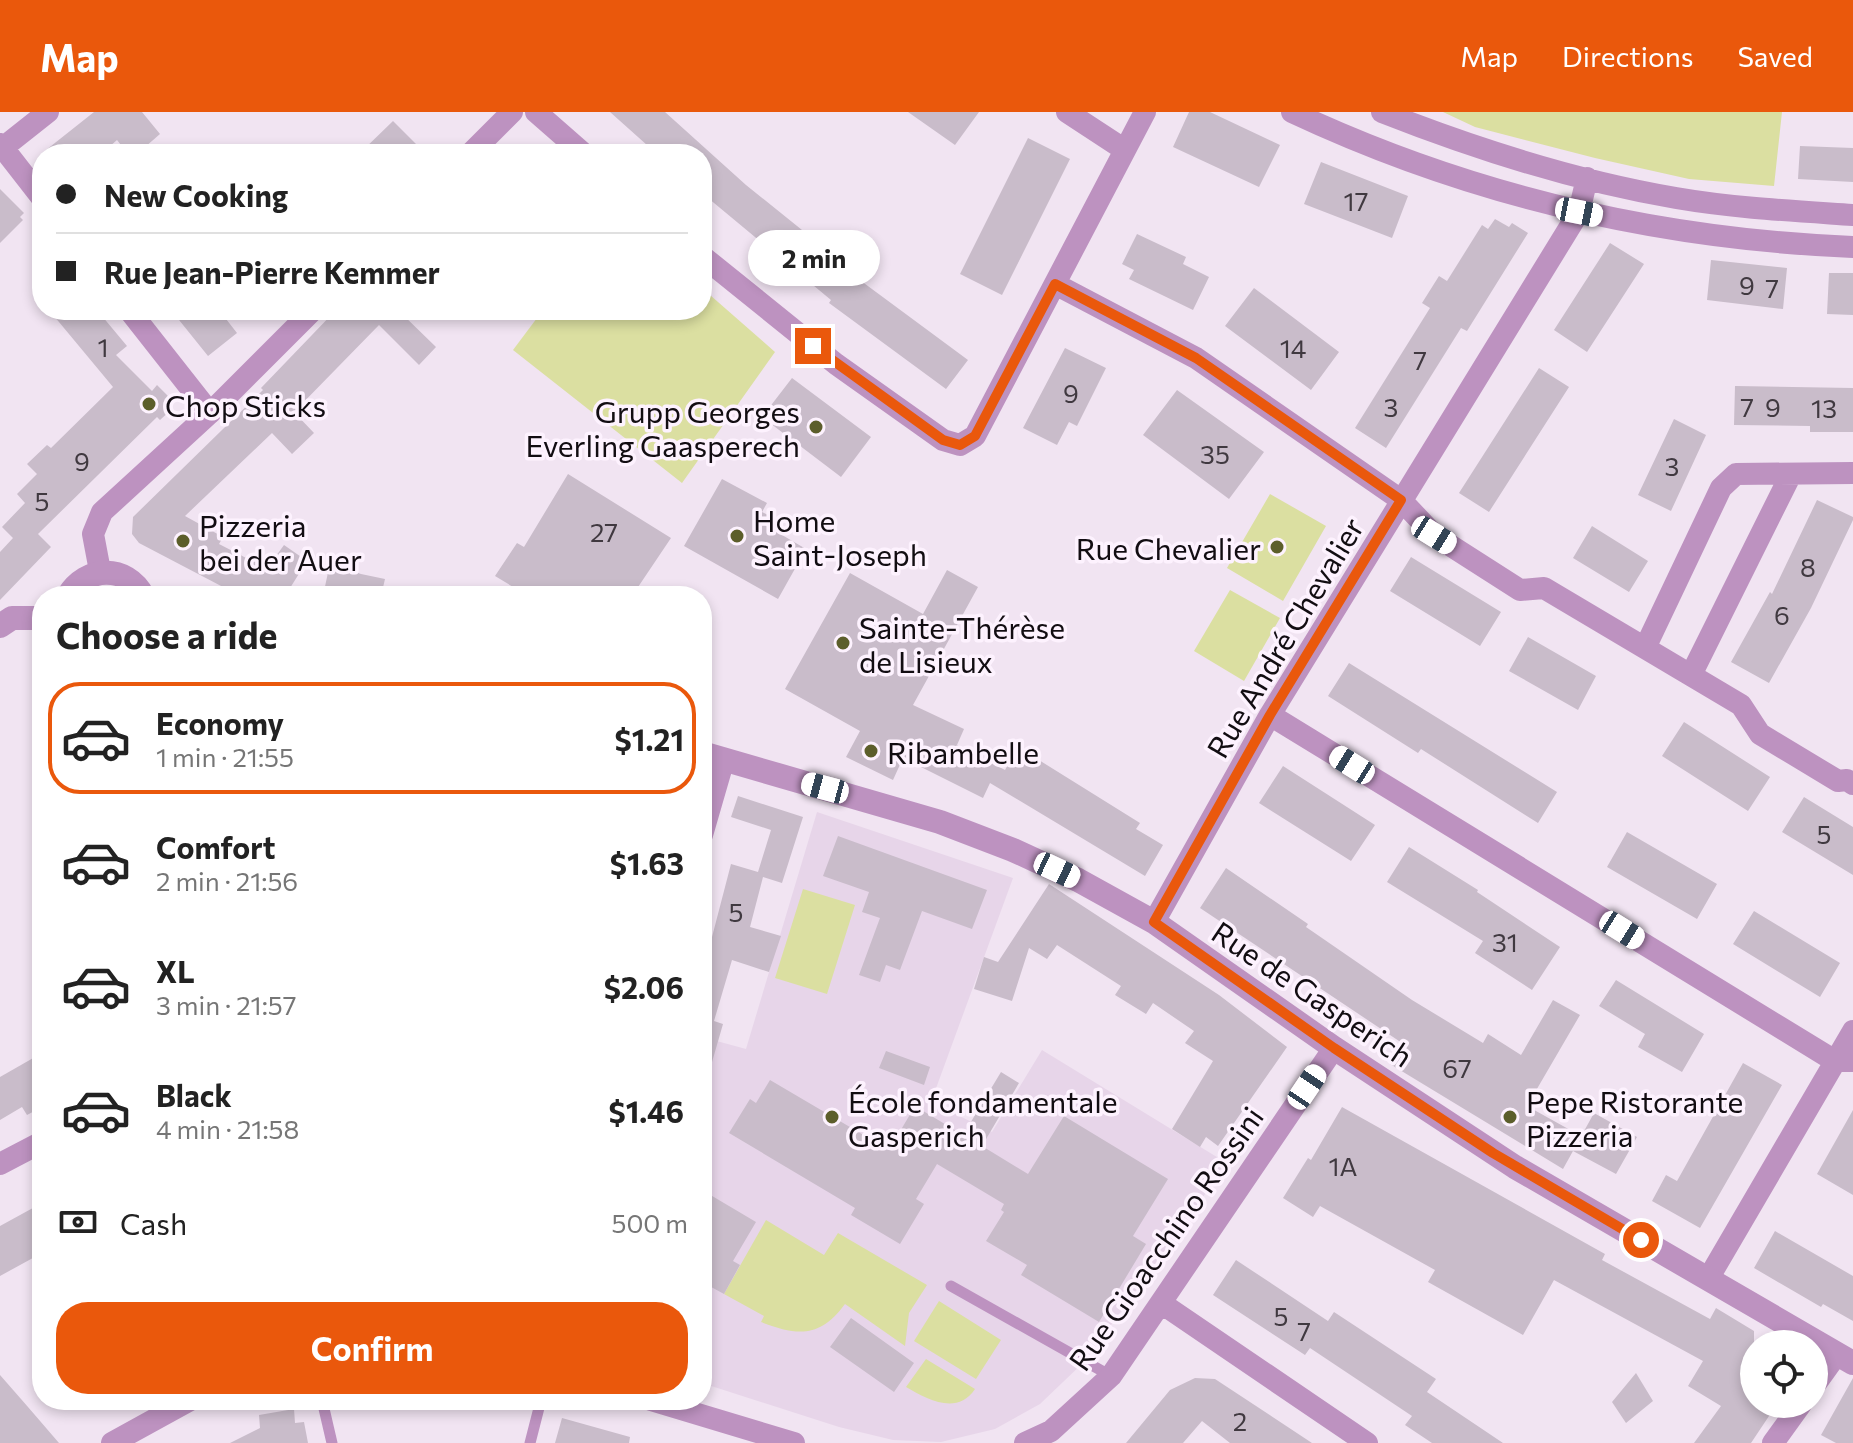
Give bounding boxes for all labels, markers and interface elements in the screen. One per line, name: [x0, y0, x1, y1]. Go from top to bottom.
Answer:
text: Map: [40, 33, 119, 80]
text: Map: [1460, 39, 1518, 73]
text: Directions: [1562, 39, 1693, 73]
text: Saved: [1737, 39, 1813, 73]
text: New Cooking: [104, 176, 288, 213]
house number: 17: [1344, 185, 1368, 216]
car: [1553, 196, 1605, 228]
callout: 2 min: [747, 230, 879, 286]
text: 2 min: [782, 242, 846, 273]
text: Rue Jean-Pierre Kemmer: [104, 253, 440, 290]
house number: 9: [1739, 269, 1755, 300]
house number: 7: [1765, 272, 1779, 303]
route end: [795, 328, 831, 364]
house number: 1: [97, 331, 109, 362]
house number: 14: [1280, 332, 1306, 363]
house number: 7: [1413, 344, 1427, 375]
house number: 9: [1063, 377, 1079, 408]
place label: Chop Sticks: [165, 386, 326, 423]
house number: 3: [1384, 391, 1398, 422]
house number: 7: [1740, 391, 1754, 422]
house number: 9: [1765, 391, 1781, 422]
place label: Grupp Georges Everling Gaasperech: [526, 392, 800, 463]
house number: 13: [1811, 392, 1837, 423]
marker: Chop Sticks: [140, 395, 158, 413]
marker: Grupp Georges Everling Gaasperech: [807, 418, 825, 436]
house number: 35: [1200, 438, 1230, 469]
house number: 9: [74, 445, 90, 476]
house number: 3: [1665, 450, 1679, 481]
house number: 5: [35, 485, 49, 516]
place label: Home Saint-Joseph: [753, 501, 927, 572]
place label: Pizzeria bei der Auer: [199, 506, 362, 577]
street label: Rue André Chevalier: [1198, 510, 1370, 764]
car: [1407, 512, 1461, 558]
house number: 27: [590, 516, 618, 547]
marker: Home Saint-Joseph: [728, 527, 746, 545]
place label: Rue Chevalier: [1076, 529, 1261, 566]
marker: Pizzeria bei der Auer: [174, 532, 192, 550]
marker: Rue Chevalier: [1268, 538, 1286, 556]
house number: 8: [1800, 551, 1816, 582]
house number: 6: [1774, 599, 1790, 630]
place label: Sainte-Thérèse de Lisieux: [859, 608, 1065, 679]
text: Choose a ride: [56, 612, 277, 656]
marker: Sainte-Thérèse de Lisieux: [834, 634, 852, 652]
icon: car: [60, 702, 132, 774]
text: Economy: [156, 704, 284, 741]
text: $1.21: [615, 720, 684, 757]
place label: Ribambelle: [887, 733, 1039, 770]
text: 1 min · 21:55: [156, 741, 294, 772]
marker: Ribambelle: [862, 742, 880, 760]
car: [1325, 742, 1379, 788]
car: [799, 770, 851, 806]
house number: 5: [1817, 818, 1831, 849]
icon: car: [60, 826, 132, 898]
text: Comfort: [156, 828, 275, 865]
text: $1.63: [610, 844, 684, 881]
car: [1030, 849, 1084, 891]
text: 2 min · 21:56: [156, 865, 298, 896]
house number: 5: [729, 896, 743, 927]
car: [1595, 907, 1649, 953]
street label: Rue de Gasperich: [1206, 912, 1420, 1074]
house number: 31: [1492, 926, 1518, 957]
icon: car: [60, 950, 132, 1022]
text: XL: [156, 952, 195, 989]
text: $2.06: [604, 968, 684, 1005]
text: 3 min · 21:57: [156, 989, 297, 1020]
house number: 67: [1442, 1052, 1472, 1083]
car: [1284, 1060, 1330, 1114]
icon: car: [60, 1074, 132, 1146]
text: Black: [156, 1076, 232, 1113]
place label: École fondamentale Gasperich: [848, 1082, 1118, 1153]
place label: Pepe Ristorante Pizzeria: [1526, 1082, 1743, 1153]
text: $1.46: [609, 1092, 684, 1129]
street label: Rue Gioacchino Rossini: [1060, 1099, 1270, 1377]
marker: École fondamentale Gasperich: [823, 1108, 841, 1126]
marker: Pepe Ristorante Pizzeria: [1501, 1108, 1519, 1126]
text: 4 min · 21:58: [156, 1113, 299, 1144]
house number: 1A: [1328, 1150, 1358, 1181]
icon: cash: [56, 1200, 100, 1244]
text: Cash: [120, 1204, 187, 1241]
text: 500 m: [611, 1207, 688, 1238]
route start: [1623, 1222, 1659, 1258]
house number: 5: [1274, 1300, 1288, 1331]
button: Confirm: [56, 1302, 688, 1394]
house number: 7: [1297, 1315, 1311, 1346]
map controls: [1740, 1330, 1828, 1418]
button: locate: [1740, 1330, 1828, 1418]
house number: 2: [1233, 1405, 1247, 1436]

